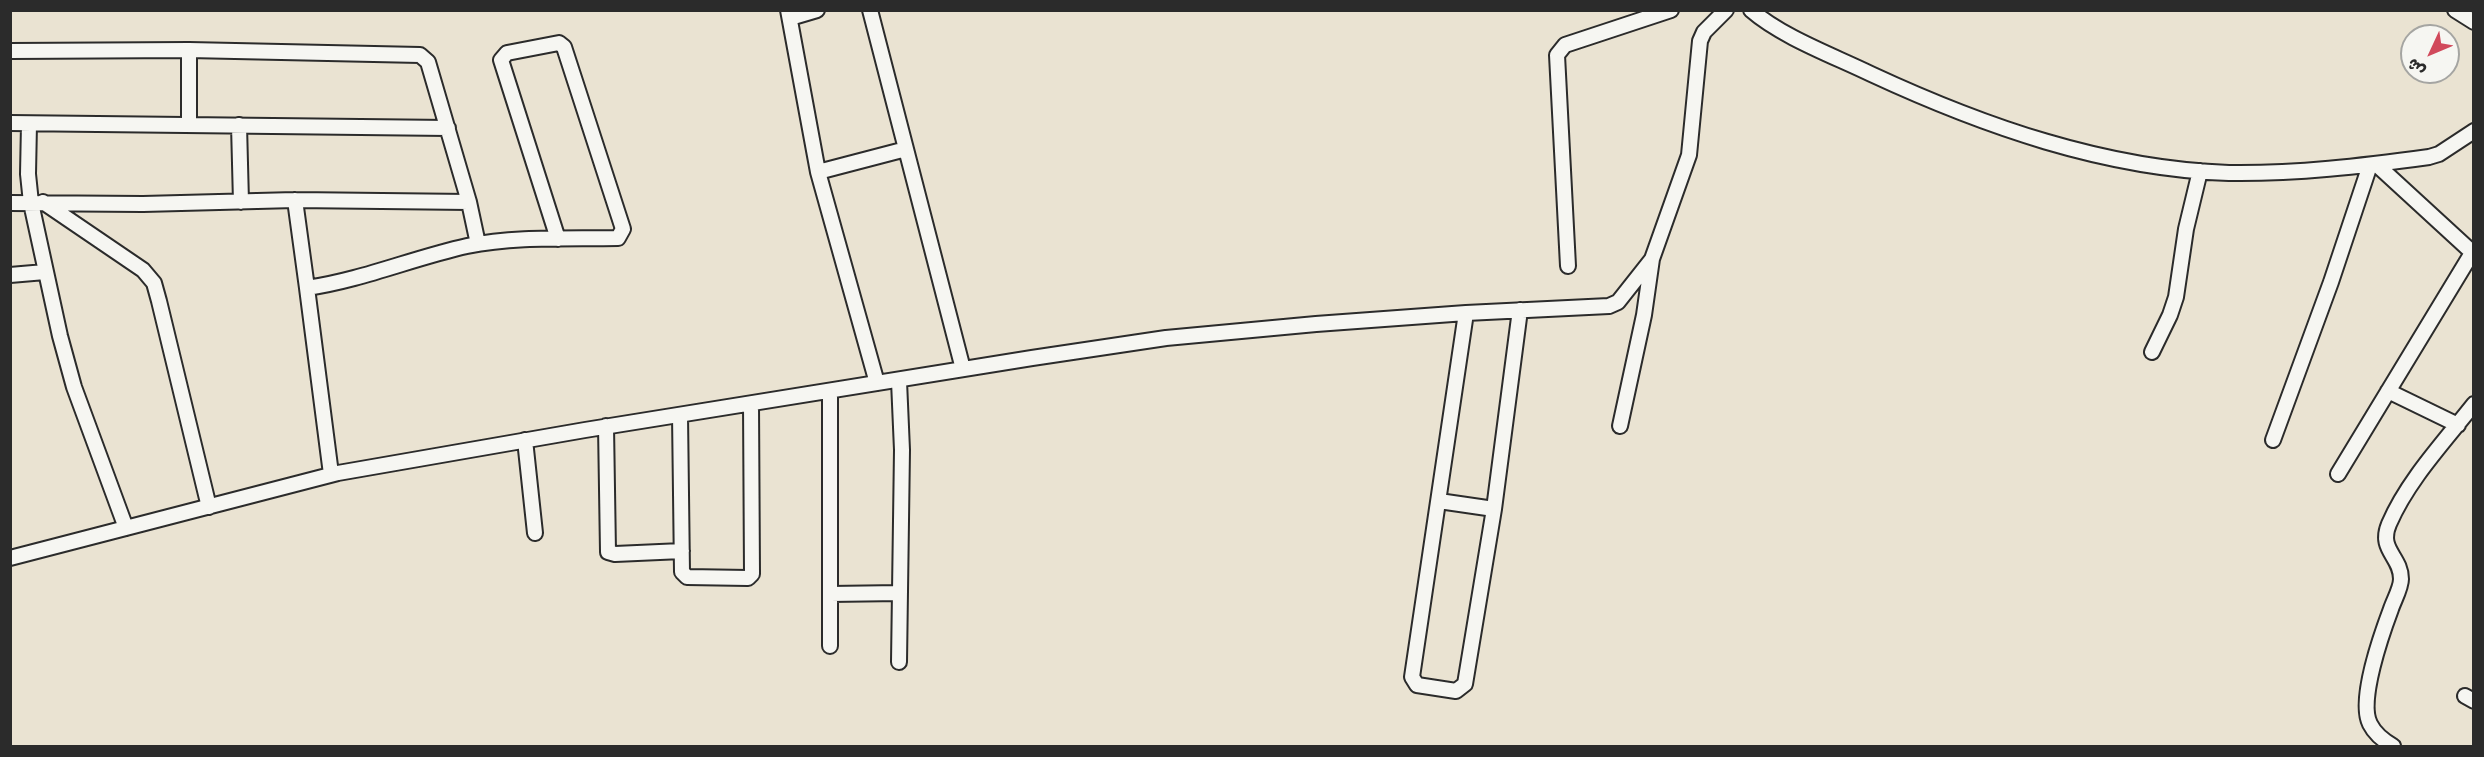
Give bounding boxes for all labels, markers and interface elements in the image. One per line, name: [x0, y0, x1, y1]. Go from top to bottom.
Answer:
north arrow: [2400, 24, 2460, 84]
text: ش: [2405, 53, 2431, 78]

